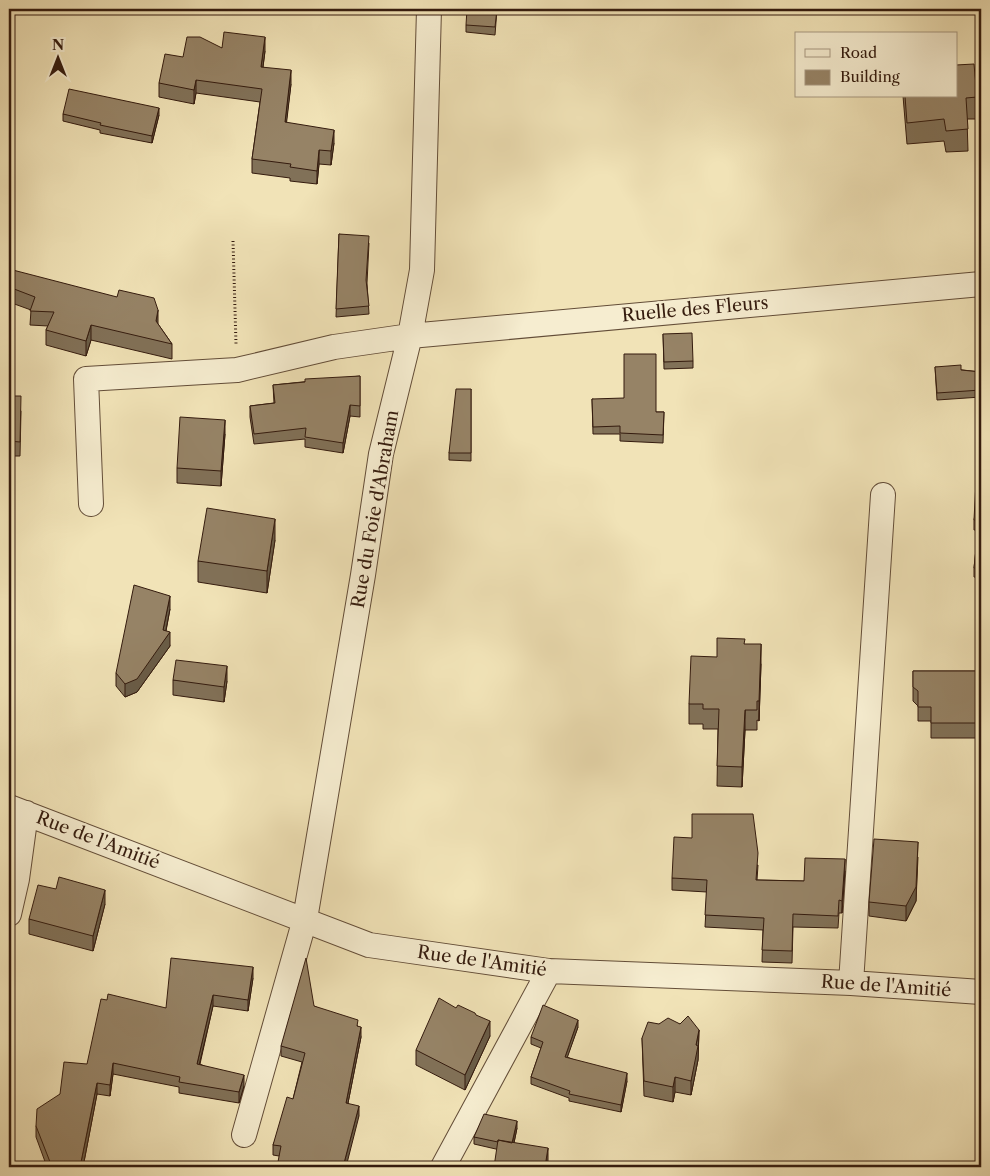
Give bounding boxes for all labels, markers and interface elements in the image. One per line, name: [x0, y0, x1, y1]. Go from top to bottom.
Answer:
north arrow: [32, 32, 82, 82]
legend: [795, 32, 958, 98]
text: N: [52, 36, 64, 54]
text: Road: [840, 43, 877, 62]
text: Building: [840, 67, 900, 86]
street label: Ruelle des Fleurs: [621, 292, 769, 326]
street label: Rue du Foie d'Abraham: [347, 408, 403, 610]
street label: Rue de l'Amitié: [33, 806, 163, 874]
street label: Rue de l'Amitié: [416, 941, 548, 981]
street label: Rue de l'Amitié: [820, 970, 952, 1002]

